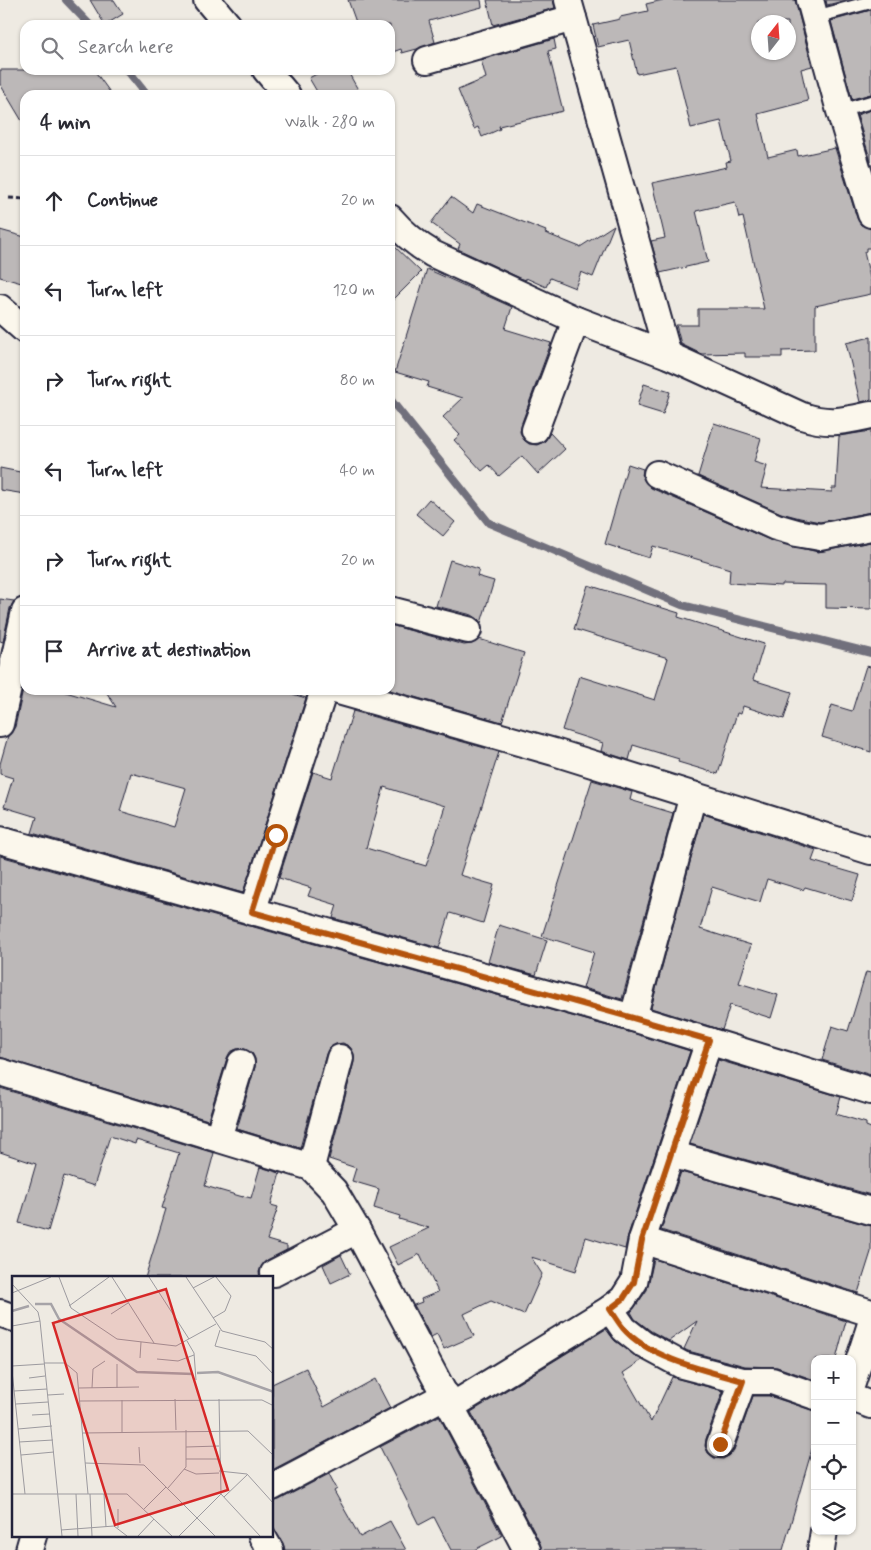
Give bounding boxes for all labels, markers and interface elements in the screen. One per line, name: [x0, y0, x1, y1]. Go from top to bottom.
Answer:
north arrow: [751, 15, 796, 60]
search box: [20, 20, 395, 75]
icon: search: [38, 34, 66, 62]
text: Search here: [78, 35, 174, 60]
text: 4 min: [40, 109, 91, 137]
text: Walk · 280 m: [285, 112, 375, 133]
icon: ahead: [40, 187, 68, 215]
text: Continue: [87, 188, 158, 213]
text: 20 m: [341, 190, 375, 211]
icon: left: [40, 277, 68, 305]
text: Turn left: [87, 278, 163, 303]
text: 120 m: [333, 280, 375, 301]
icon: right: [40, 367, 68, 395]
text: Turn right: [87, 368, 171, 393]
text: 80 m: [340, 370, 375, 391]
icon: left: [40, 457, 68, 485]
text: Turn left: [87, 458, 163, 483]
text: 40 m: [339, 460, 375, 481]
icon: right: [40, 547, 68, 575]
text: Turn right: [87, 548, 171, 573]
text: 20 m: [341, 550, 375, 571]
icon: arrive: [40, 637, 68, 665]
text: Arrive at destination: [87, 638, 251, 663]
route start: [265, 824, 288, 847]
inset map: [12, 1276, 274, 1538]
map controls: [811, 1355, 856, 1535]
button: +: [811, 1355, 856, 1400]
button: −: [811, 1400, 856, 1445]
route end: [709, 1433, 732, 1456]
button: locate: [811, 1445, 856, 1490]
button: layers: [811, 1490, 856, 1535]

